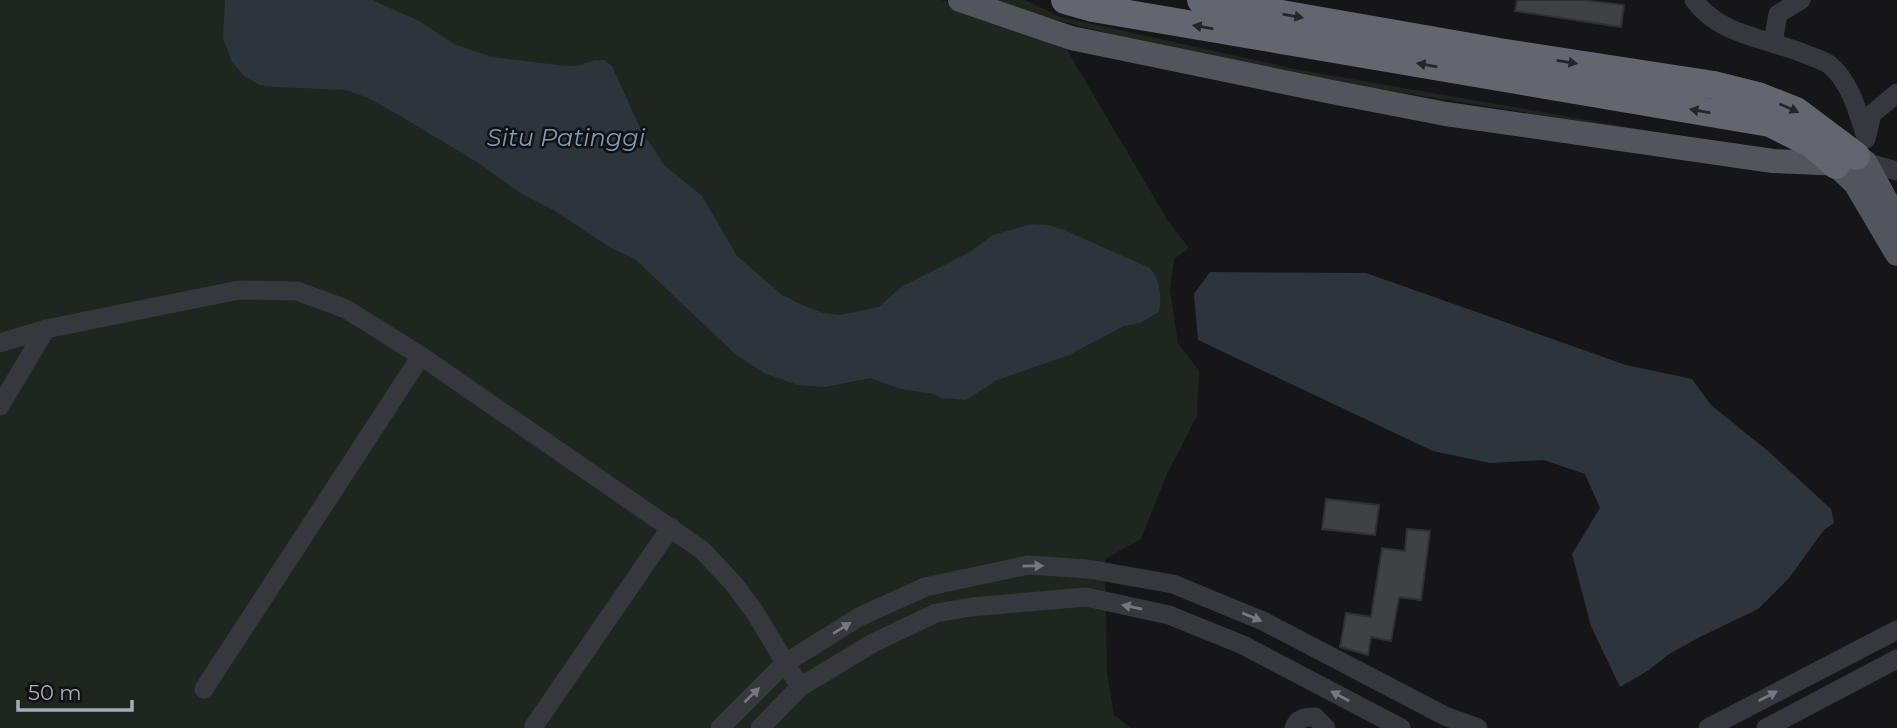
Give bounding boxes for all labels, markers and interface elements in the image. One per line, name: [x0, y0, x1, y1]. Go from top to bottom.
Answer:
one-way arrow: [1282, 11, 1304, 22]
one-way arrow: [1192, 21, 1214, 32]
one-way arrow: [1556, 57, 1578, 68]
one-way arrow: [1416, 59, 1438, 70]
one-way arrow: [1778, 103, 1799, 114]
one-way arrow: [1689, 105, 1711, 116]
water label: Situ Patinggi: [487, 123, 646, 152]
one-way arrow: [1022, 560, 1044, 572]
one-way arrow: [1121, 601, 1143, 612]
one-way arrow: [1242, 612, 1263, 623]
one-way arrow: [832, 621, 852, 634]
scale bar: [18, 668, 131, 712]
text: 50 m: [28, 680, 82, 705]
one-way arrow: [743, 687, 760, 704]
one-way arrow: [1330, 690, 1350, 702]
one-way arrow: [1758, 690, 1778, 702]

